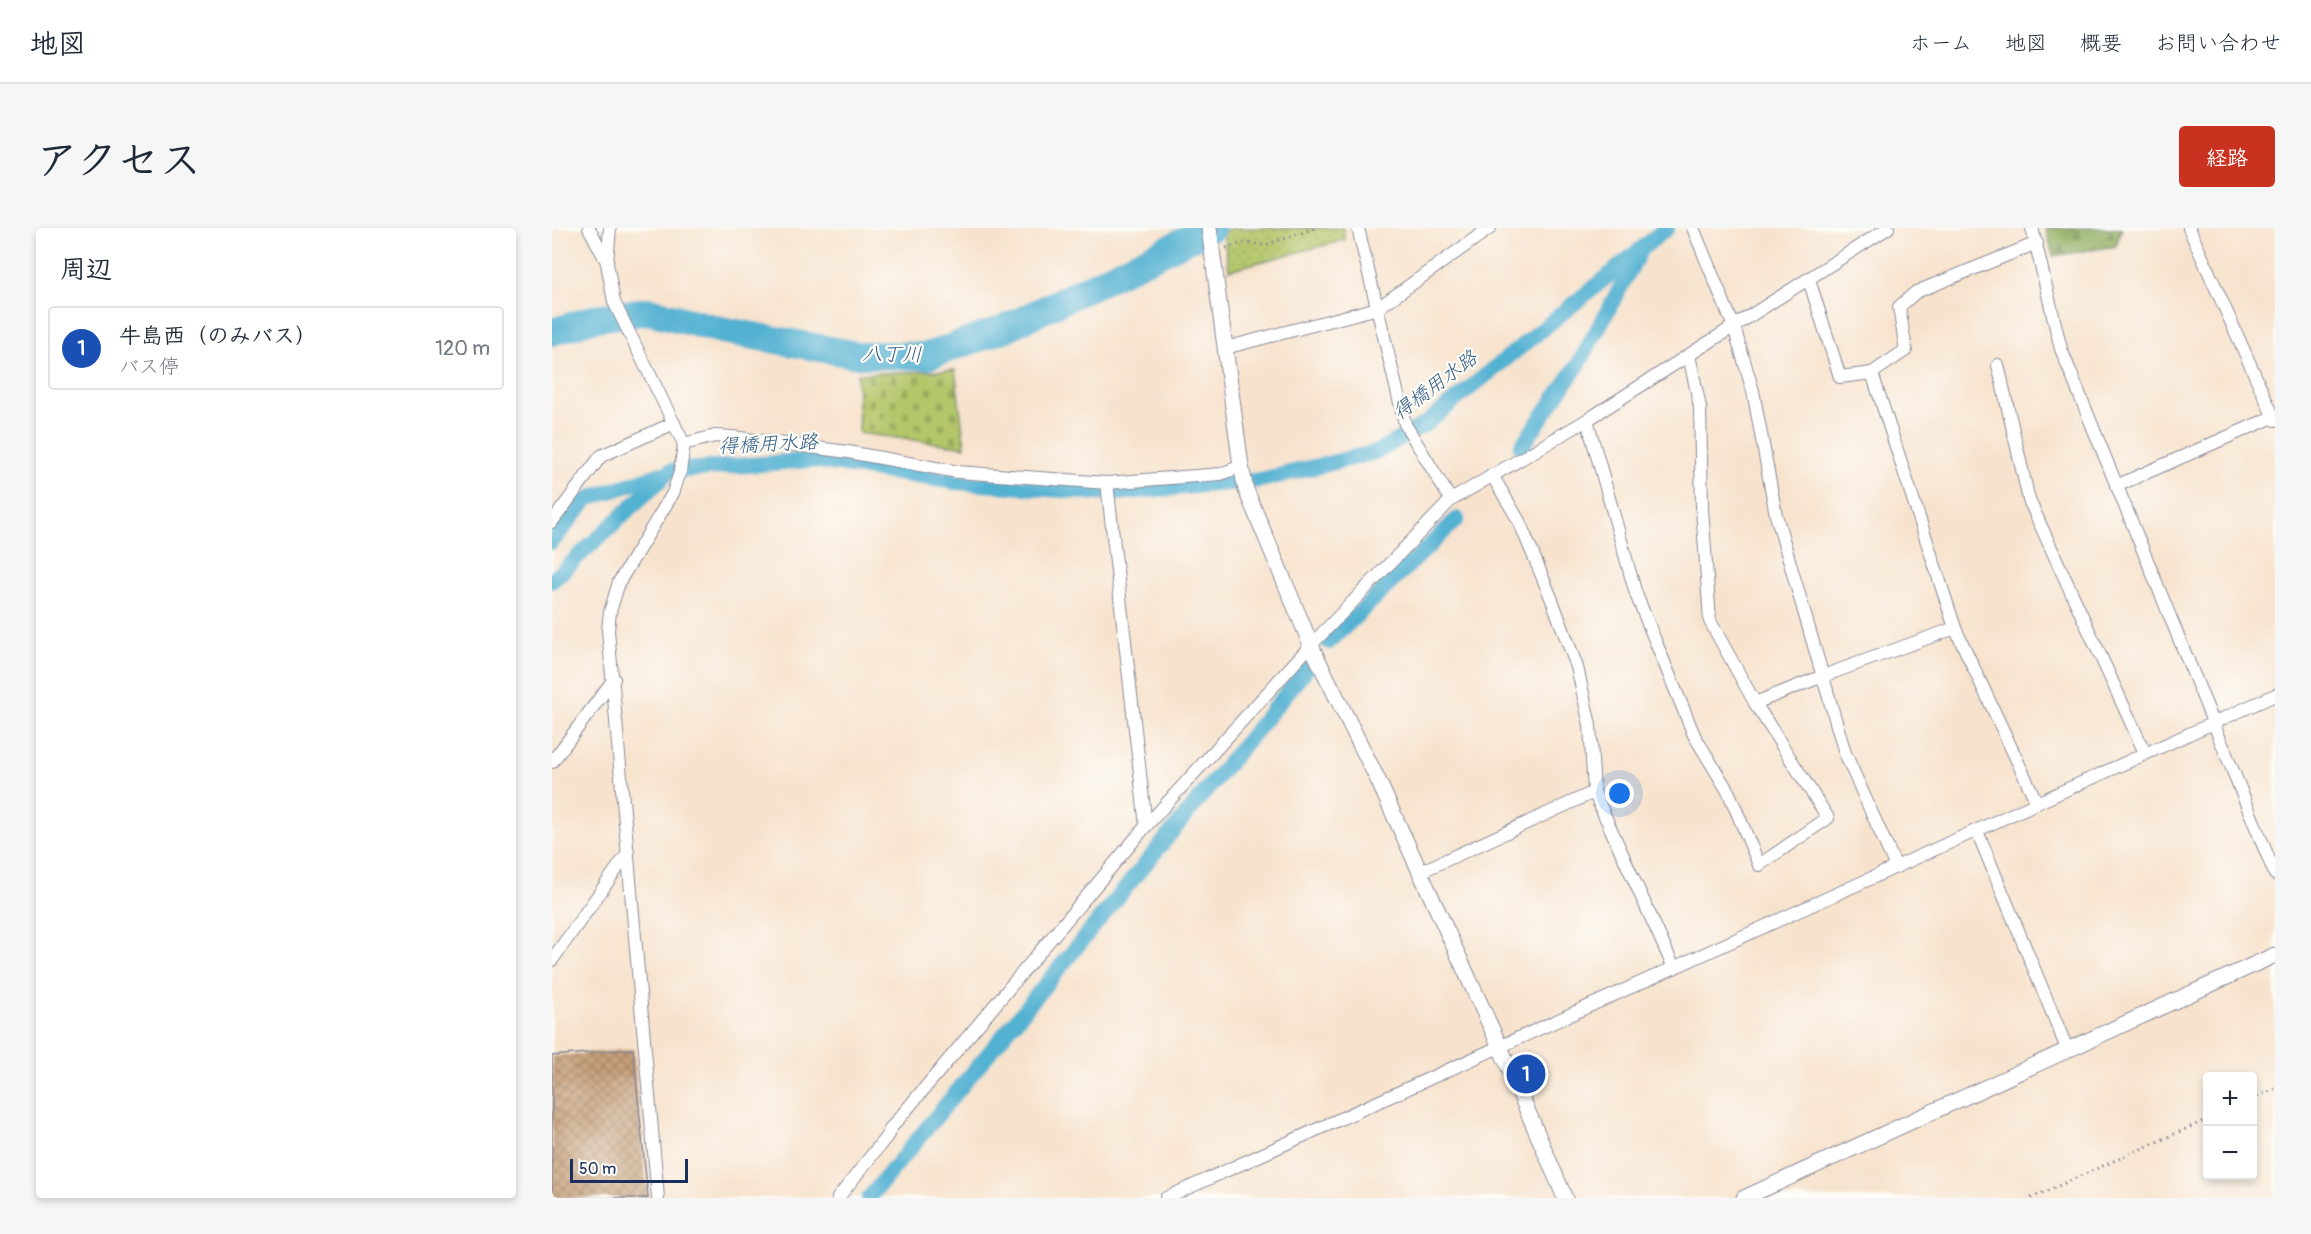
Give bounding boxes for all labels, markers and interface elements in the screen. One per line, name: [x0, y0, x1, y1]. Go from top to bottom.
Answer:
text: 地図: [30, 27, 86, 62]
text: ホーム: [1910, 30, 1972, 57]
text: 地図: [2005, 30, 2047, 57]
text: 概要: [2080, 30, 2122, 57]
text: お問い合わせ: [2155, 30, 2281, 57]
button: 経路: [2179, 126, 2275, 187]
text: アクセス: [36, 135, 201, 187]
text: 周辺: [60, 254, 112, 286]
text: 牛島西（のみバス）: [119, 322, 317, 350]
text: 1: [78, 336, 85, 361]
text: 120 m: [435, 336, 490, 361]
water label: 八丁川: [862, 341, 922, 367]
water label: 得橋用水路: [1388, 344, 1483, 425]
text: バス停: [119, 354, 179, 379]
water label: 得橋用水路: [717, 429, 820, 459]
your location: [1605, 779, 1634, 808]
pin: 1: [1506, 1052, 1546, 1096]
map controls: [2203, 1072, 2257, 1180]
button: +: [2203, 1072, 2257, 1126]
button: −: [2203, 1126, 2257, 1180]
scale bar: [570, 1156, 688, 1184]
text: 50 m: [579, 1159, 616, 1179]

